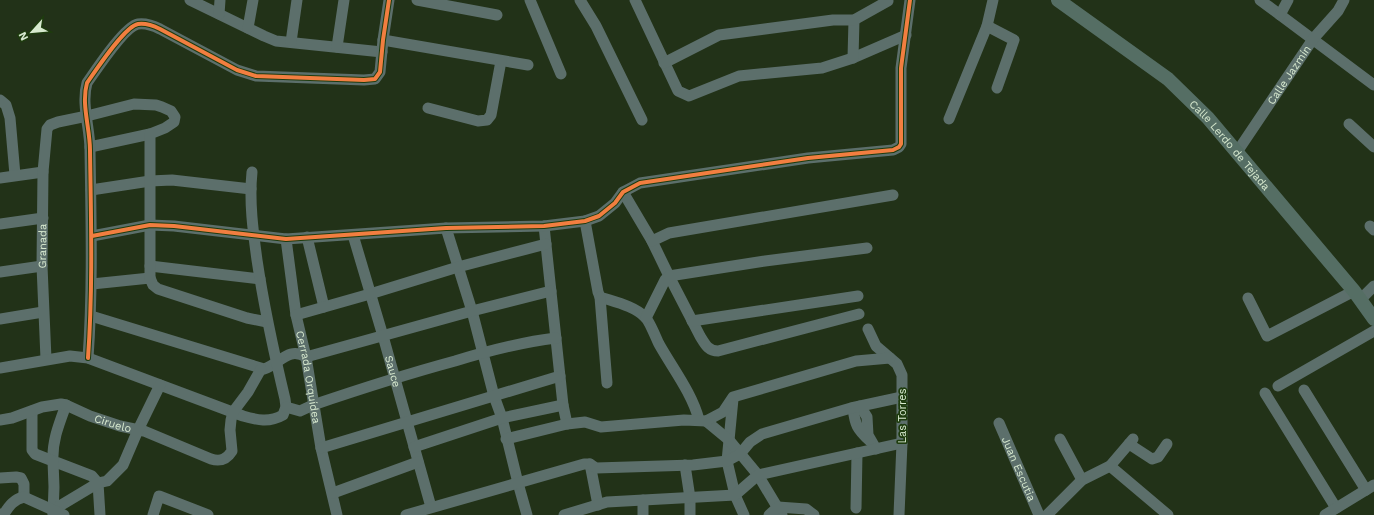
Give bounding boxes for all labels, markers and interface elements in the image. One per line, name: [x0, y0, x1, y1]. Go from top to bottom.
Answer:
north arrow: [12, 12, 52, 52]
text: N: [16, 30, 31, 43]
street label: Calle Jazmín: [1264, 43, 1313, 107]
street label: Calle Lerdo de Tejada: [1187, 97, 1273, 193]
street label: Granada: [35, 224, 49, 269]
street label: Cerrada Orquídea: [293, 329, 323, 424]
street label: Sauce: [382, 354, 404, 389]
street label: Las Torres: [896, 388, 909, 444]
street label: Ciruelo: [93, 411, 133, 435]
street label: Juan Escutia: [999, 434, 1039, 503]

